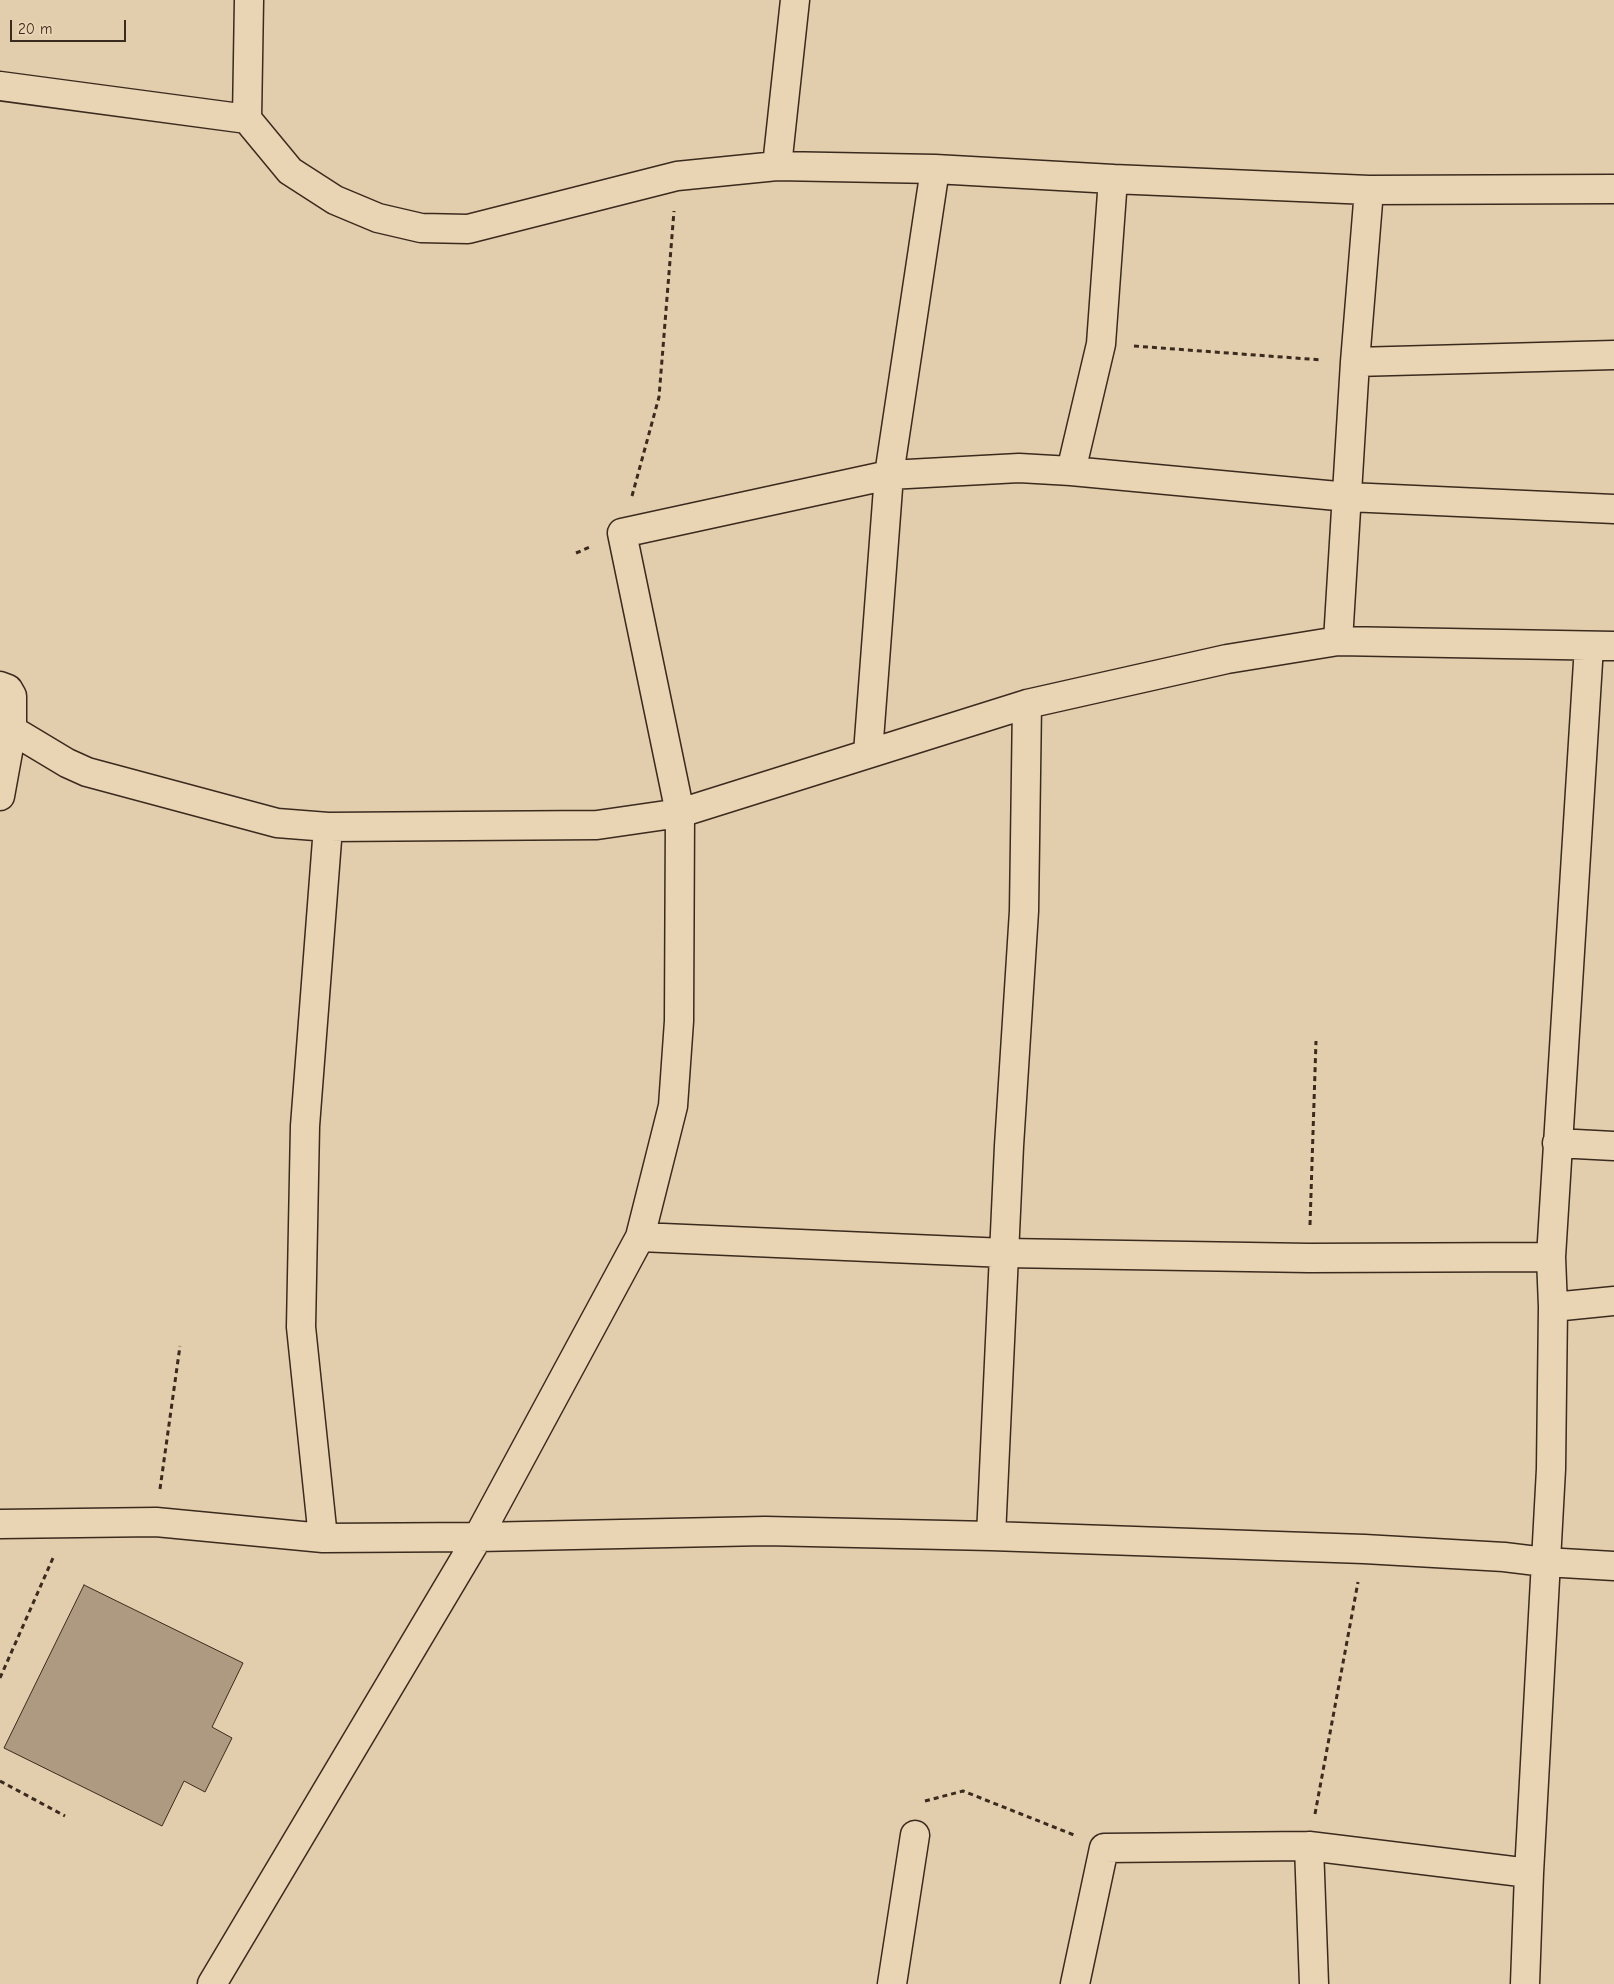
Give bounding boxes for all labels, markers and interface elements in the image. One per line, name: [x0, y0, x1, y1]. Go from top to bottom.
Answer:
scale bar: [12, 10, 129, 42]
text: 20 m: [18, 20, 52, 38]

